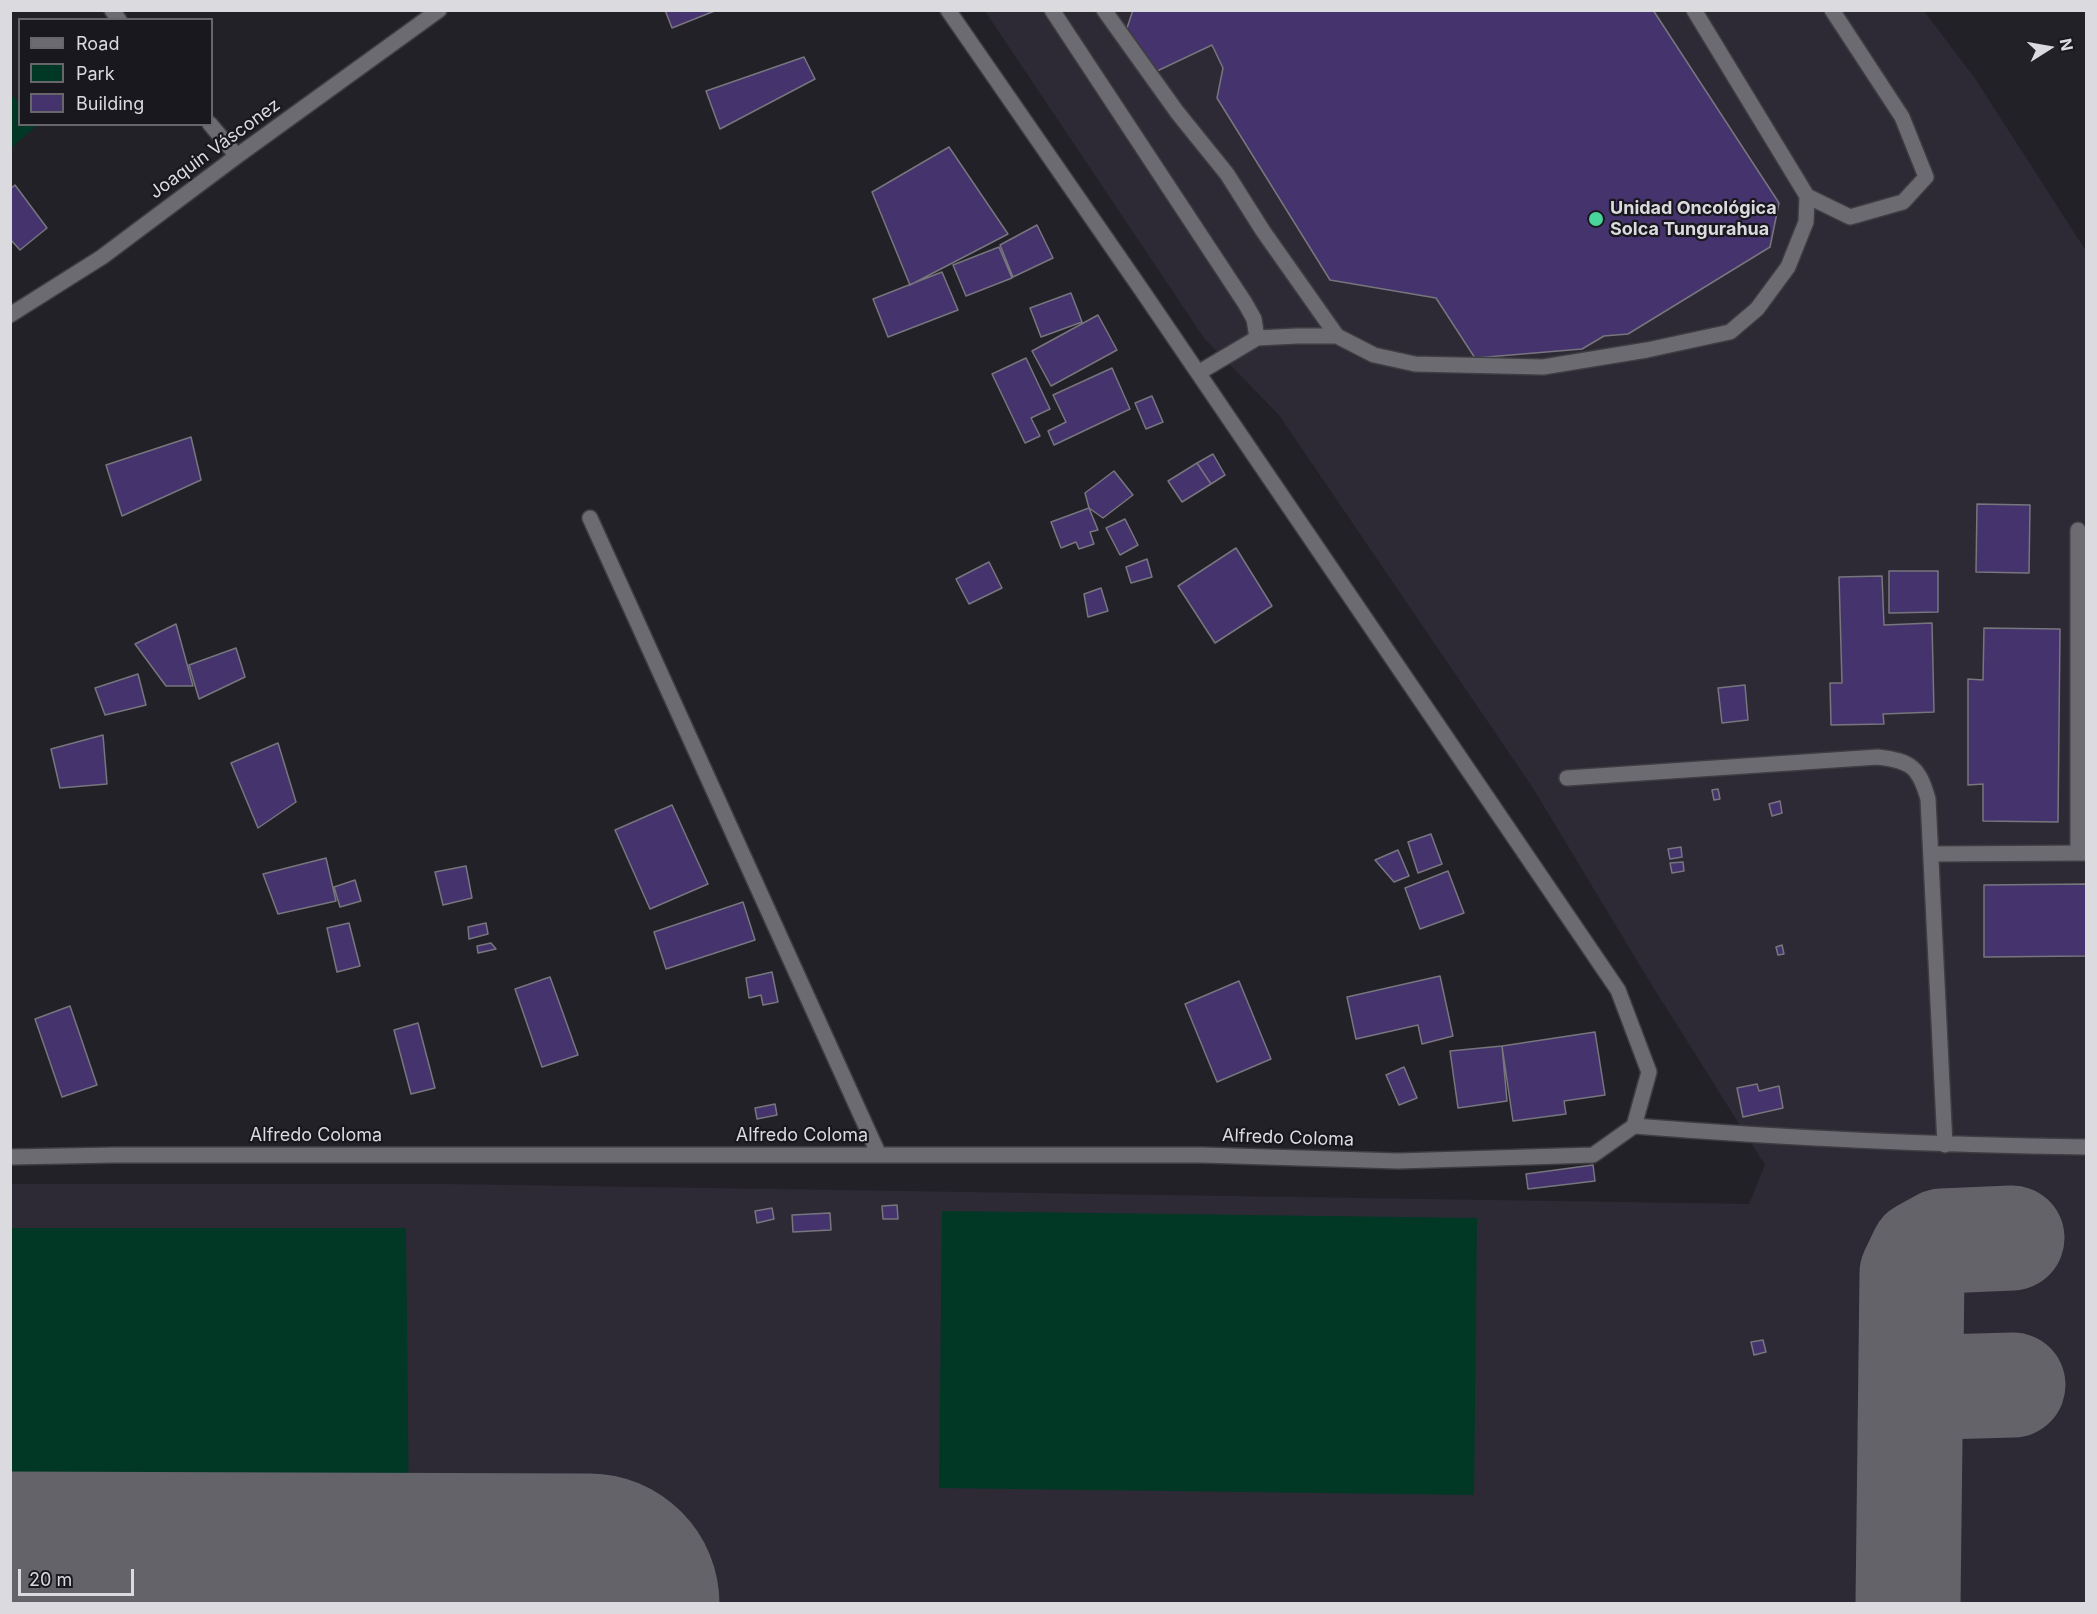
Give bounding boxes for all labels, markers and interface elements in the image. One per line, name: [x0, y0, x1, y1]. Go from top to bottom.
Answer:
legend: [18, 18, 213, 126]
north arrow: [2019, 18, 2079, 78]
text: Road: [76, 33, 119, 54]
text: N: [2056, 37, 2078, 52]
text: Park: [76, 63, 115, 84]
text: Building: [76, 93, 144, 114]
street label: Joaquin Vásconez: [146, 94, 284, 204]
place label: Unidad Oncológica Solca Tungurahua: [1610, 198, 1777, 240]
marker: Unidad Oncológica Solca Tungurahua: [1587, 210, 1605, 228]
street label: Alfredo Coloma: [250, 1125, 382, 1147]
street label: Alfredo Coloma: [736, 1125, 868, 1147]
street label: Alfredo Coloma: [1222, 1125, 1354, 1151]
scale bar: [21, 1557, 136, 1595]
text: 20 m: [29, 1569, 72, 1590]

